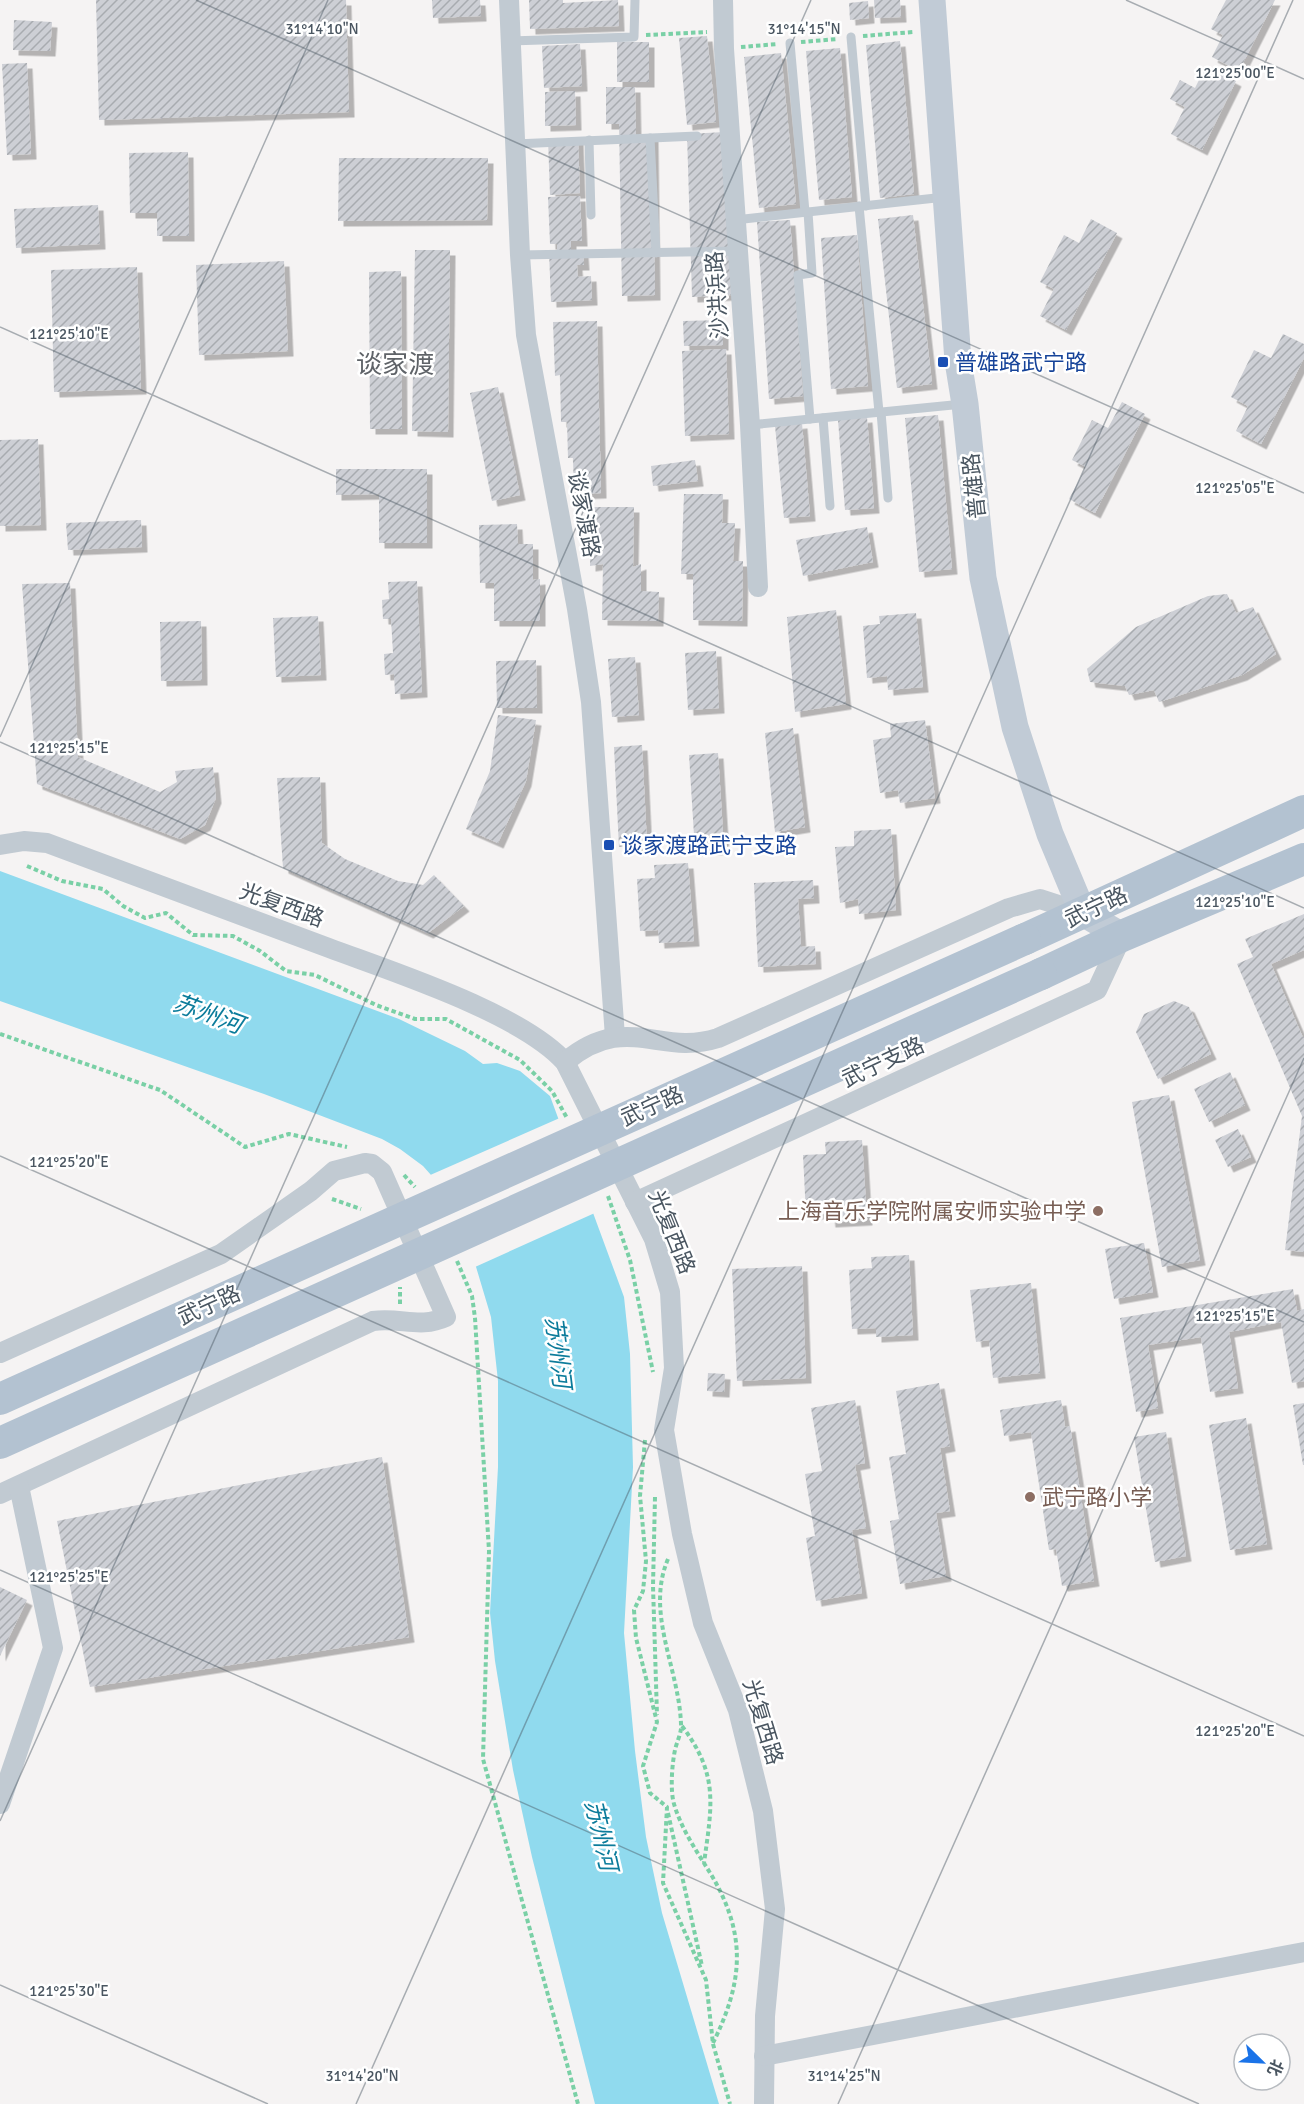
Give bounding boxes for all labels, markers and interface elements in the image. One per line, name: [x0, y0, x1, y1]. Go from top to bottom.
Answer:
text: 31°14'10"N: [285, 20, 359, 38]
text: 31°14'15"N: [767, 20, 841, 38]
text: 121°25'00"E: [1195, 64, 1275, 82]
street label: 沙洪浜路: [700, 250, 734, 340]
text: 121°25'10"E: [29, 325, 109, 343]
district label: 谈家渡: [356, 349, 434, 381]
place label: 普雄路武宁路: [955, 349, 1087, 376]
marker: 普雄路武宁路: [936, 355, 950, 369]
street label: 普雄路: [957, 452, 991, 520]
street label: 谈家渡路: [562, 468, 606, 560]
text: 121°25'05"E: [1195, 479, 1275, 497]
text: 121°25'15"E: [29, 739, 109, 757]
place label: 谈家渡路武宁支路: [621, 832, 797, 859]
marker: 谈家渡路武宁支路: [602, 838, 616, 852]
street label: 光复西路: [236, 877, 328, 933]
street label: 武宁路: [1060, 881, 1132, 933]
text: 121°25'10"E: [1195, 893, 1275, 911]
water label: 苏州河: [169, 988, 251, 1042]
street label: 武宁支路: [837, 1031, 929, 1093]
street label: 武宁路: [616, 1080, 688, 1132]
text: 121°25'20"E: [29, 1153, 109, 1171]
street label: 光复西路: [643, 1186, 701, 1278]
place label: 上海音乐学院附属安师实验中学: [778, 1198, 1086, 1225]
marker: 上海音乐学院附属安师实验中学: [1091, 1204, 1105, 1218]
street label: 武宁路: [173, 1279, 245, 1331]
text: 121°25'15"E: [1195, 1307, 1275, 1325]
water label: 苏州河: [539, 1314, 578, 1394]
place label: 武宁路小学: [1042, 1484, 1152, 1511]
marker: 武宁路小学: [1023, 1490, 1037, 1504]
text: 121°25'25"E: [29, 1568, 109, 1586]
street label: 光复西路: [737, 1676, 789, 1768]
text: 121°25'20"E: [1195, 1722, 1275, 1740]
water label: 苏州河: [578, 1797, 625, 1877]
text: 121°25'30"E: [29, 1982, 109, 2000]
north arrow: [1232, 2032, 1292, 2092]
text: 北: [1262, 2056, 1287, 2079]
text: 31°14'20"N: [325, 2067, 399, 2085]
text: 31°14'25"N: [807, 2067, 881, 2085]

